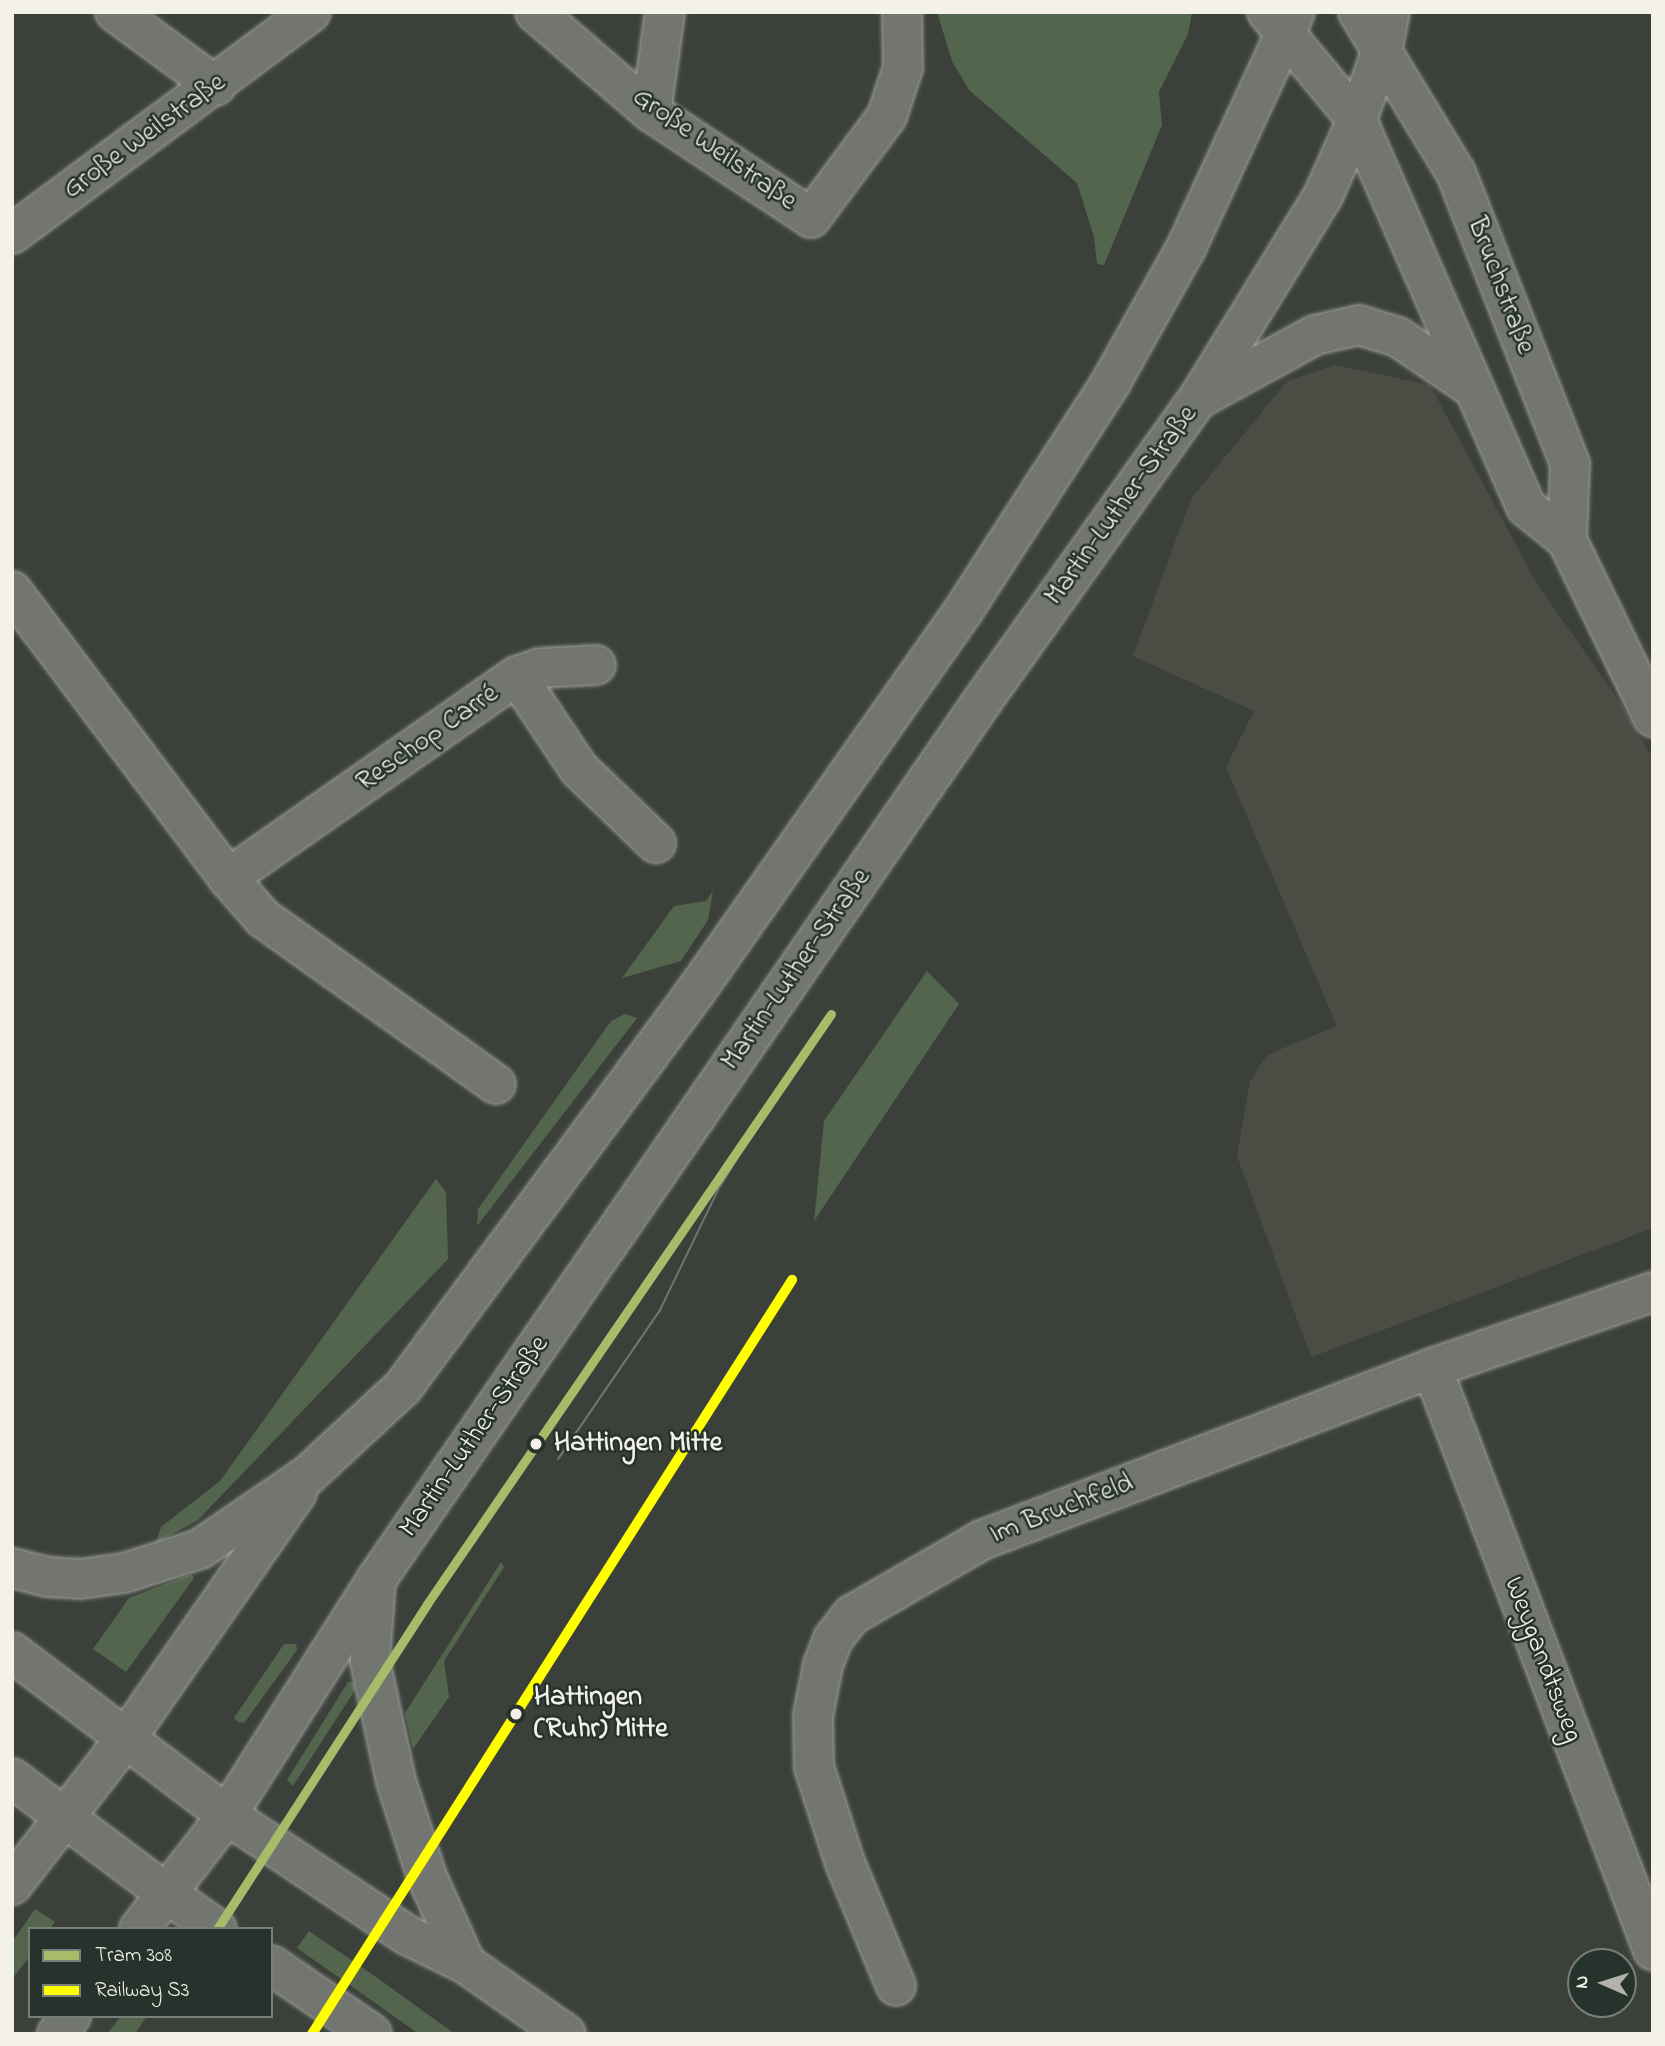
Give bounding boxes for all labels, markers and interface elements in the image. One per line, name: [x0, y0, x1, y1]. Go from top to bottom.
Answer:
street label: Große Weilstraße: [57, 67, 233, 207]
street label: Große Weilstraße: [625, 81, 803, 219]
street label: Bruchstraße: [1459, 213, 1541, 359]
street label: Martin-Luther-Straße: [1038, 400, 1206, 612]
street label: Reschop Carré: [351, 678, 505, 800]
street label: Martin-Luther-Straße: [715, 863, 879, 1077]
street label: Martin-Luther-Straße: [393, 1330, 557, 1544]
place label: Hattingen Mitte: [554, 1427, 722, 1461]
marker: Hattingen Mitte: [525, 1433, 547, 1455]
street label: Im Bruchfeld: [986, 1467, 1138, 1553]
street label: Weygandtsweg: [1495, 1573, 1589, 1747]
place label: Hattingen (Ruhr) Mitte: [534, 1681, 668, 1747]
marker: Hattingen (Ruhr) Mitte: [505, 1703, 527, 1725]
legend: [28, 1927, 273, 2018]
text: Tram 308: [95, 1941, 172, 1971]
north arrow: [1567, 1948, 1637, 2018]
text: N: [1569, 1975, 1596, 1989]
text: Railway S3: [95, 1976, 189, 2006]

